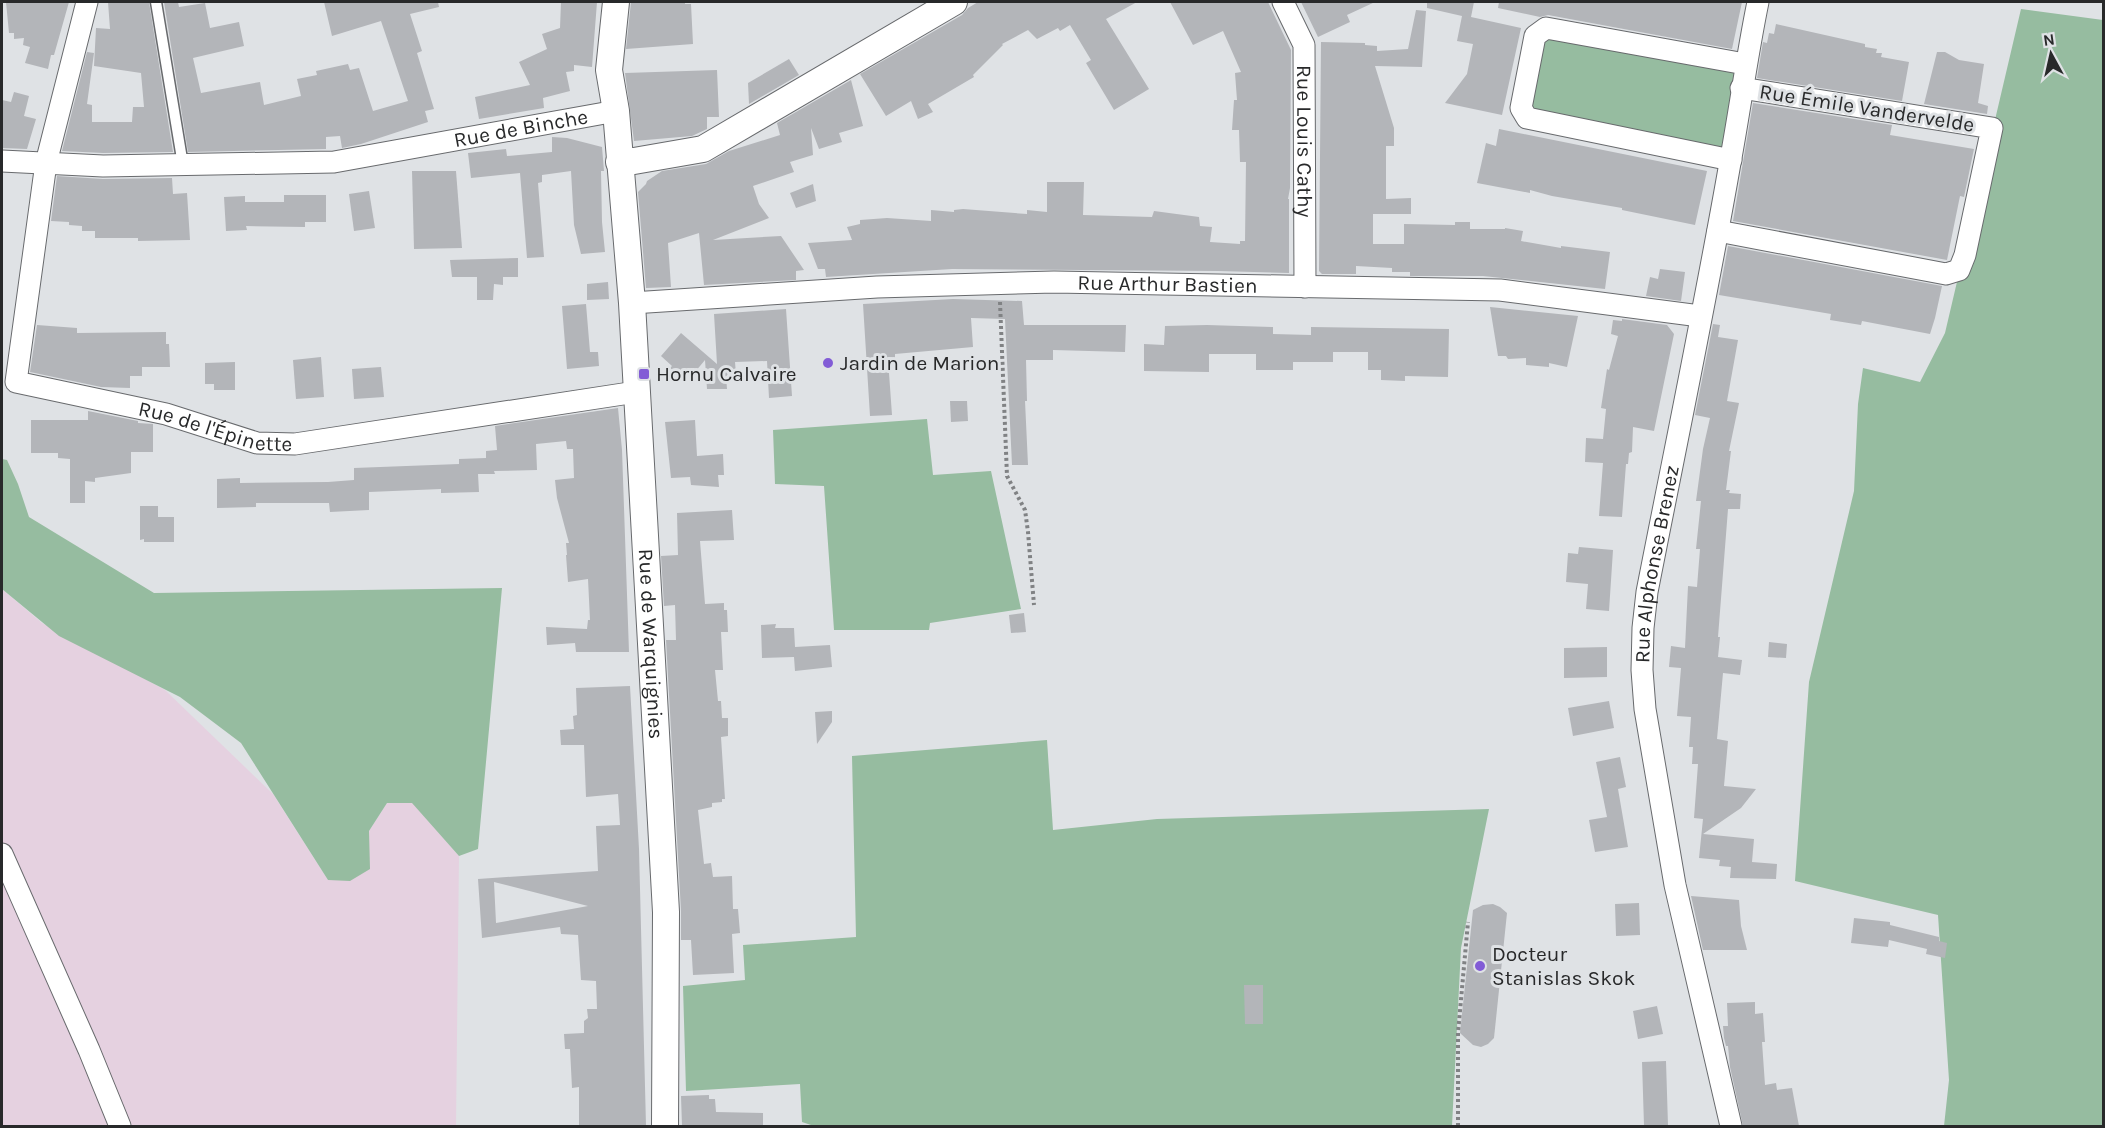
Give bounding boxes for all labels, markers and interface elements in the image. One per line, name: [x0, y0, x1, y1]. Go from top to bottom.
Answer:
north arrow: [2021, 24, 2081, 84]
text: N: [2042, 29, 2056, 50]
street label: Rue Louis Cathy: [1292, 65, 1317, 218]
street label: Rue Émile Vandervelde: [1758, 79, 1976, 137]
street label: Rue de Binche: [452, 104, 590, 152]
street label: Rue Arthur Bastien: [1077, 270, 1258, 298]
place label: Jardin de Marion: [840, 351, 1000, 375]
marker: Jardin de Marion: [821, 356, 835, 370]
place label: Hornu Calvaire: [656, 362, 797, 386]
marker: Hornu Calvaire: [637, 367, 651, 381]
street label: Rue de l'Épinette: [136, 396, 293, 456]
street label: Rue Alphonse Brenez: [1630, 463, 1684, 663]
street label: Rue de Warquignies: [634, 548, 668, 740]
place label: Docteur Stanislas Skok: [1492, 942, 1636, 990]
marker: Docteur Stanislas Skok: [1473, 959, 1487, 973]

